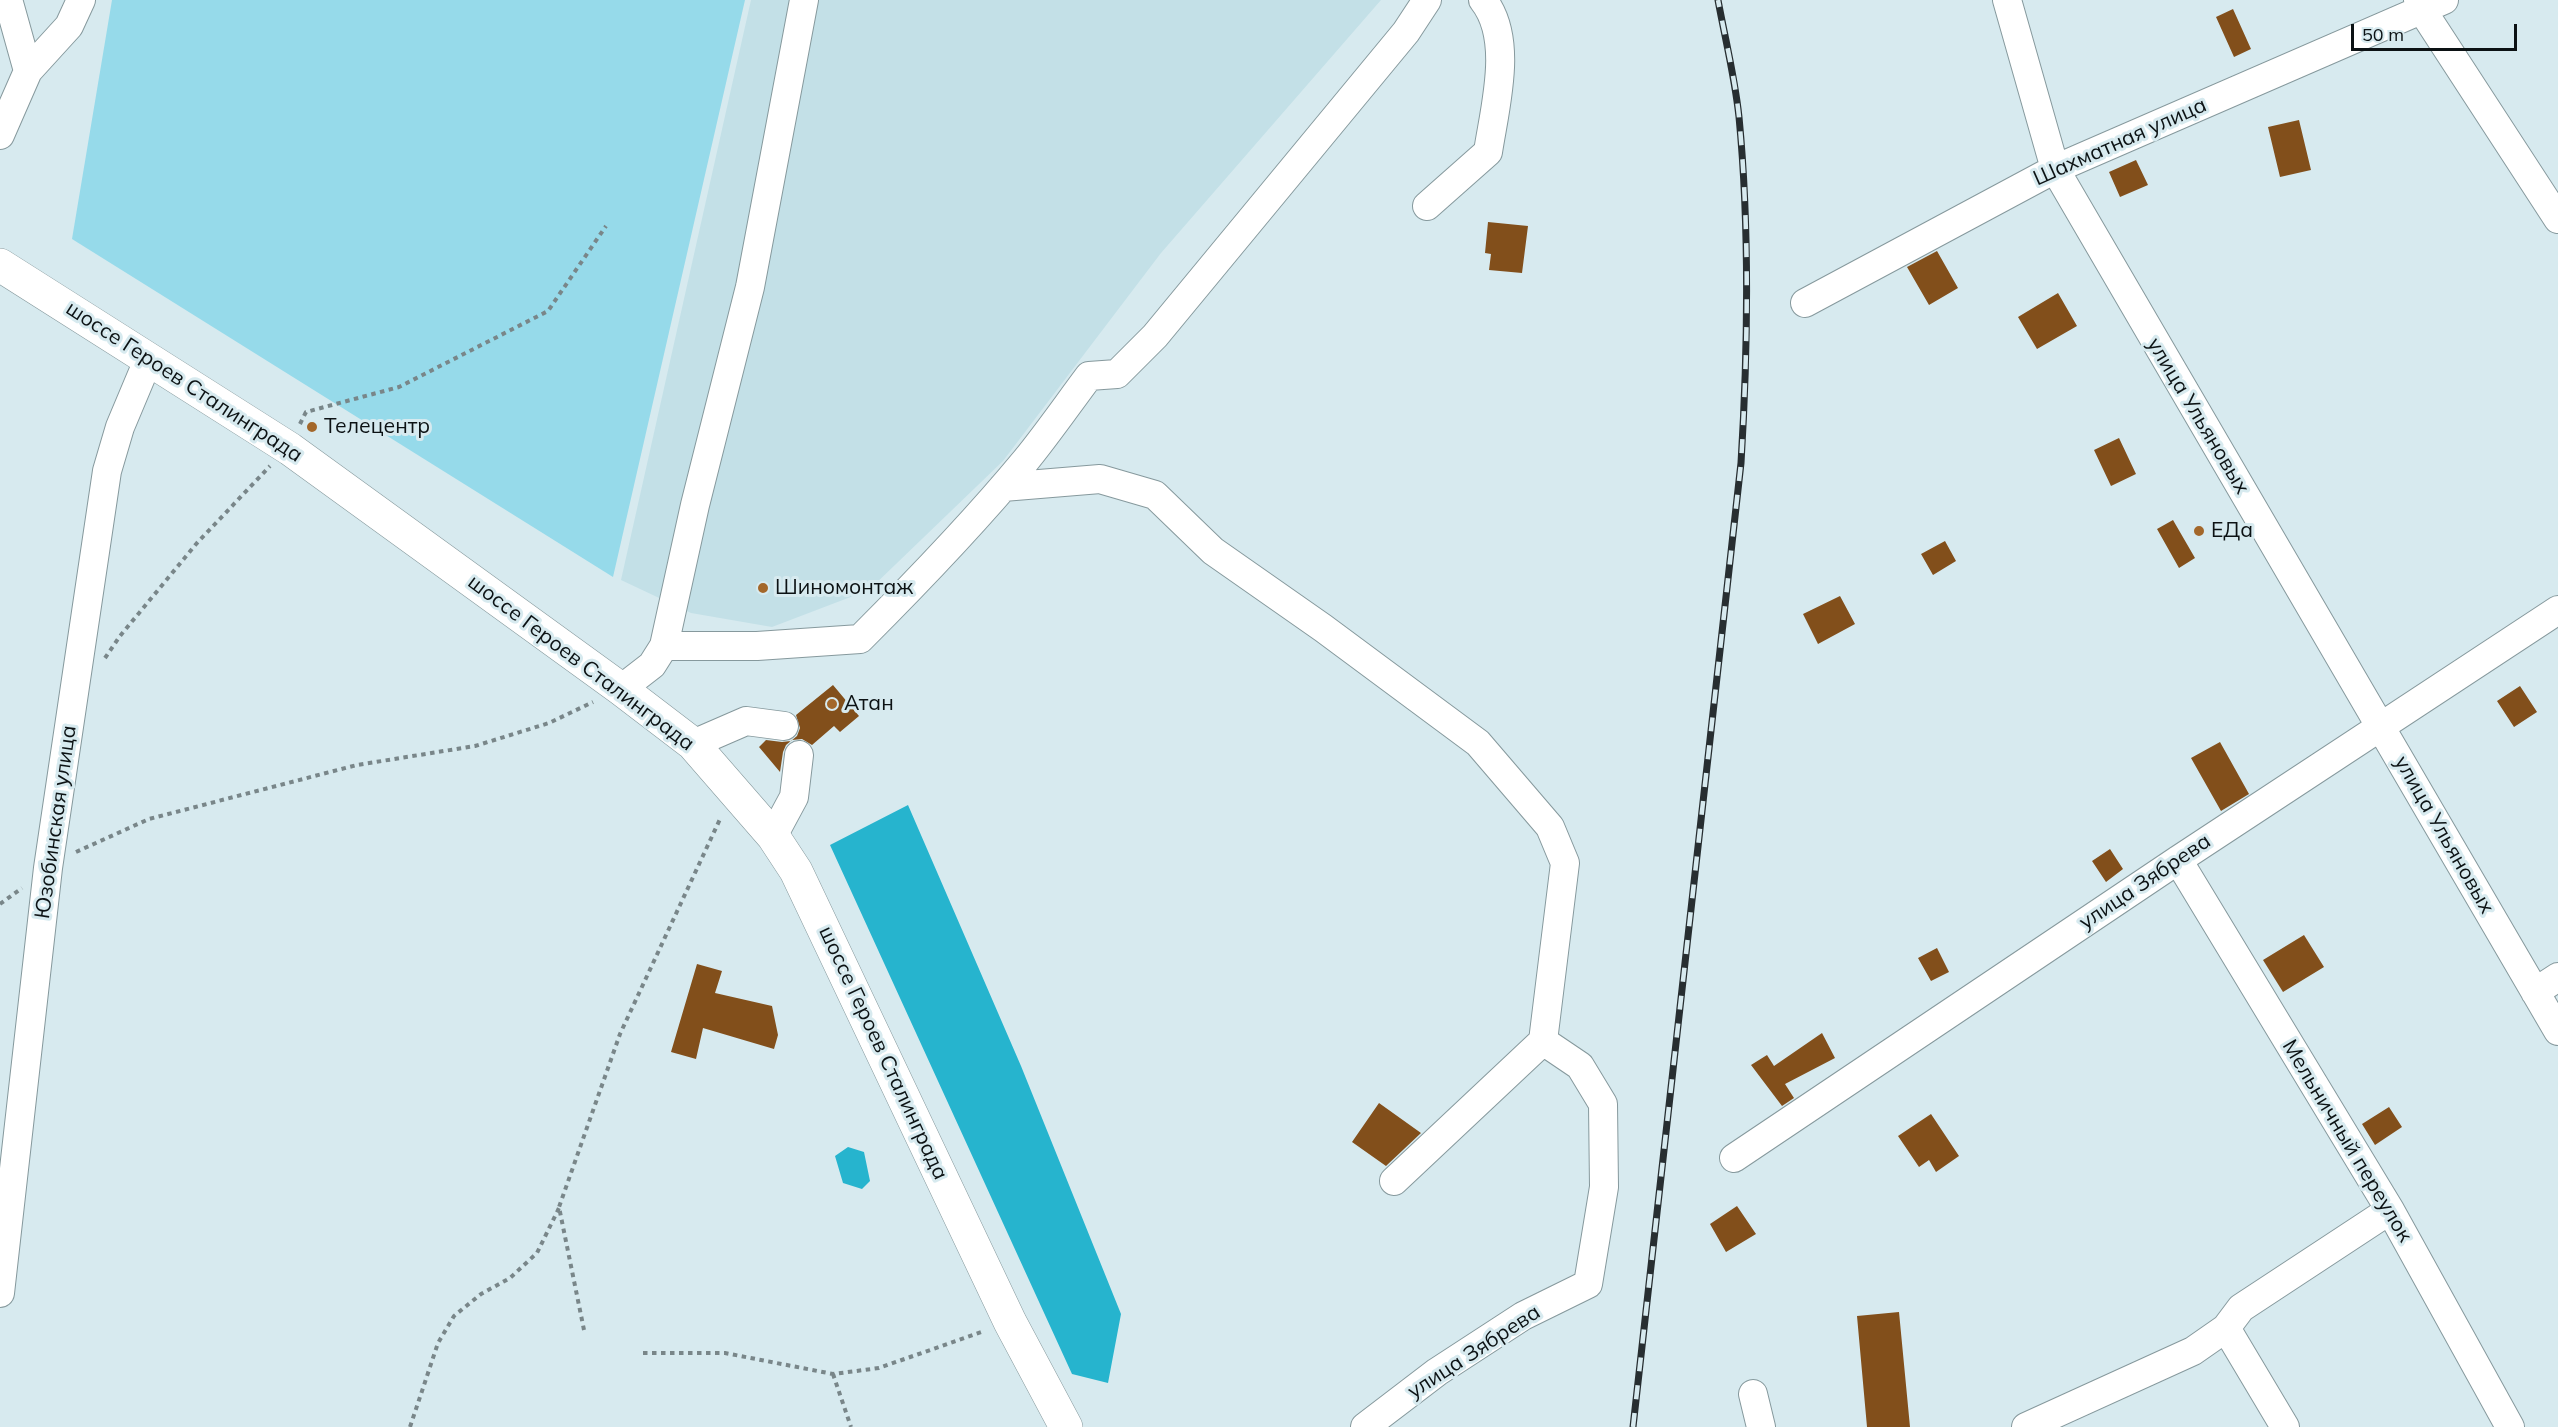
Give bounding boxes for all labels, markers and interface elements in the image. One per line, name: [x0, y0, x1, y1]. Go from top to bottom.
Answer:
scale bar: [2354, 12, 2520, 50]
text: 50 m: [2362, 23, 2404, 46]
street label: Шахматная улица: [2029, 92, 2211, 192]
street label: шоссе Героев Сталинграда: [61, 296, 307, 468]
street label: улица Ульяновых: [2141, 333, 2255, 499]
place label: Телецентр: [324, 414, 430, 440]
marker: Телецентр: [305, 420, 319, 434]
place label: ЕДа: [2211, 518, 2253, 544]
marker: ЕДа: [2192, 524, 2206, 538]
street label: шоссе Героев Сталинграда: [463, 570, 699, 756]
place label: Шиномонтаж: [775, 575, 913, 601]
marker: Шиномонтаж: [756, 581, 770, 595]
place label: Атан: [844, 691, 894, 717]
marker: Атан: [825, 697, 839, 711]
street label: Юзобинская улица: [30, 724, 82, 920]
street label: улица Ульяновых: [2389, 752, 2499, 918]
street label: улица Зябрева: [2074, 829, 2216, 935]
street label: шоссе Героев Сталинграда: [813, 922, 953, 1184]
street label: Мельничный переулок: [2277, 1035, 2417, 1247]
street label: улица Зябрева: [1403, 1300, 1545, 1404]

